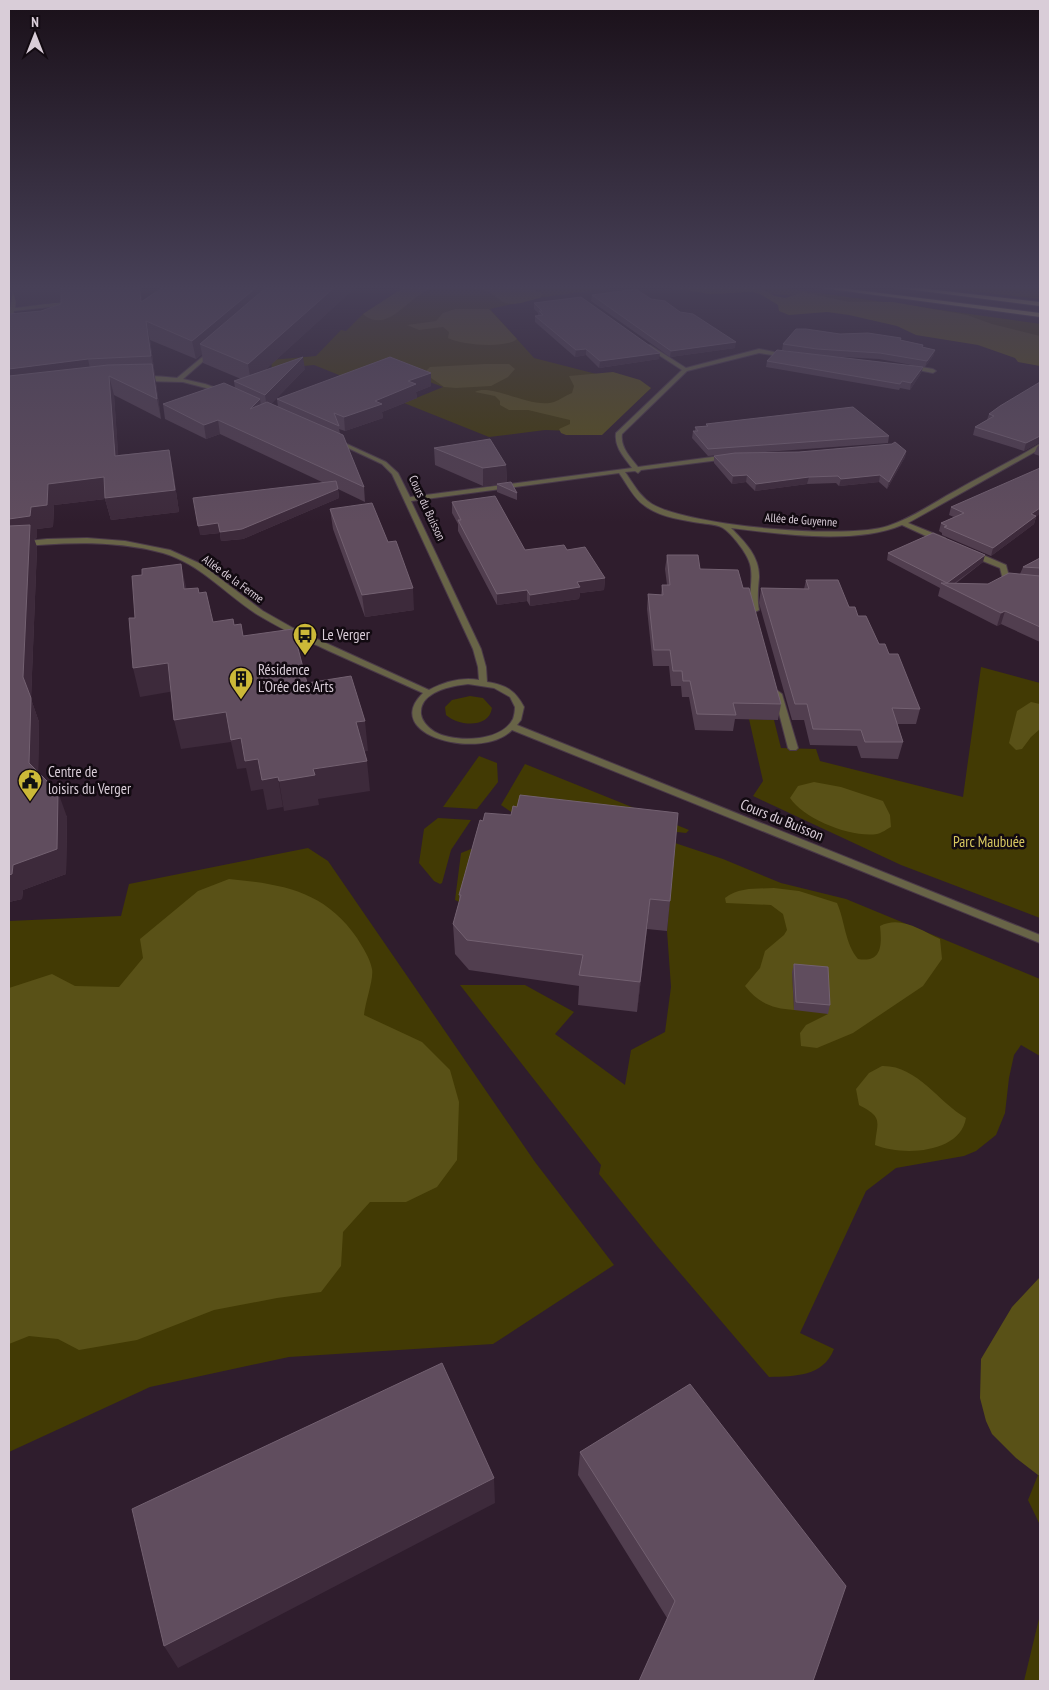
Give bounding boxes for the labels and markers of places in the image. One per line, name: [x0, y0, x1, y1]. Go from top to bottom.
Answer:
bus stop icon: Le Verger: [292, 622, 318, 656]
place label: Le Verger: [322, 625, 371, 644]
place label: Résidence L’Orée des Arts: [258, 660, 334, 696]
building icon: Résidence L’Orée des Arts: [228, 666, 254, 700]
place label: Centre de loisirs du Verger: [48, 762, 132, 798]
public building icon: Centre de loisirs du Verger: [17, 768, 43, 802]

